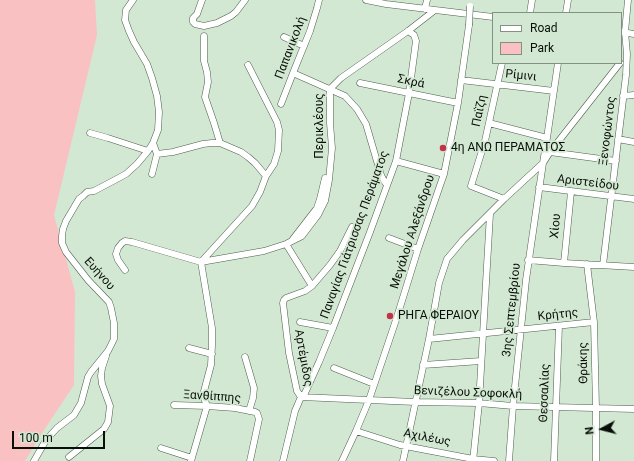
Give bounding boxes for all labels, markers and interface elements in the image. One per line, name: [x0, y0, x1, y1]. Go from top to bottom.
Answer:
legend: [492, 12, 622, 64]
street label: Παπανικολή: [272, 15, 310, 81]
text: Road: [530, 21, 558, 35]
text: Park: [530, 41, 554, 55]
street label: Ρίμινι: [505, 67, 537, 85]
street label: Σκρά: [396, 72, 426, 92]
street label: Περικλέους: [313, 93, 327, 159]
street label: Παΐζη: [470, 94, 490, 128]
street label: Ξενοφώντος: [597, 96, 619, 166]
place label: 4η ΑΝΩ ΠΕΡΑΜΑΤΟΣ: [451, 141, 565, 155]
marker: 4η ΑΝΩ ΠΕΡΑΜΑΤΟΣ: [438, 143, 448, 153]
street label: Παναγίας Γιάτρισσας Περάματος: [318, 149, 392, 321]
street label: Αριστείδου: [556, 172, 620, 194]
street label: Μεγάλου Αλεξάνδρου: [388, 173, 438, 291]
street label: Χίου: [548, 213, 564, 239]
street label: Ευήνου: [81, 255, 117, 293]
street label: 3ης Σεπτεμβρίου: [500, 262, 524, 358]
street label: Κρήτης: [537, 306, 579, 324]
place label: ΡΗΓΑ ΦΕΡΑΙΟΥ: [398, 309, 479, 323]
marker: ΡΗΓΑ ΦΕΡΑΙΟΥ: [385, 311, 395, 321]
street label: Αρτέμιδος: [291, 328, 315, 388]
street label: Θράκης: [576, 342, 592, 384]
street label: Θεσσαλίας: [537, 363, 553, 423]
street label: Βενιζέλου Σοφοκλή: [414, 384, 522, 402]
street label: Ξανθίππης: [183, 388, 241, 406]
north arrow: [582, 409, 622, 449]
scale bar: [14, 423, 107, 449]
street label: Αχιλέως: [402, 426, 452, 450]
text: N: [583, 426, 597, 435]
text: 100 m: [19, 431, 53, 445]

